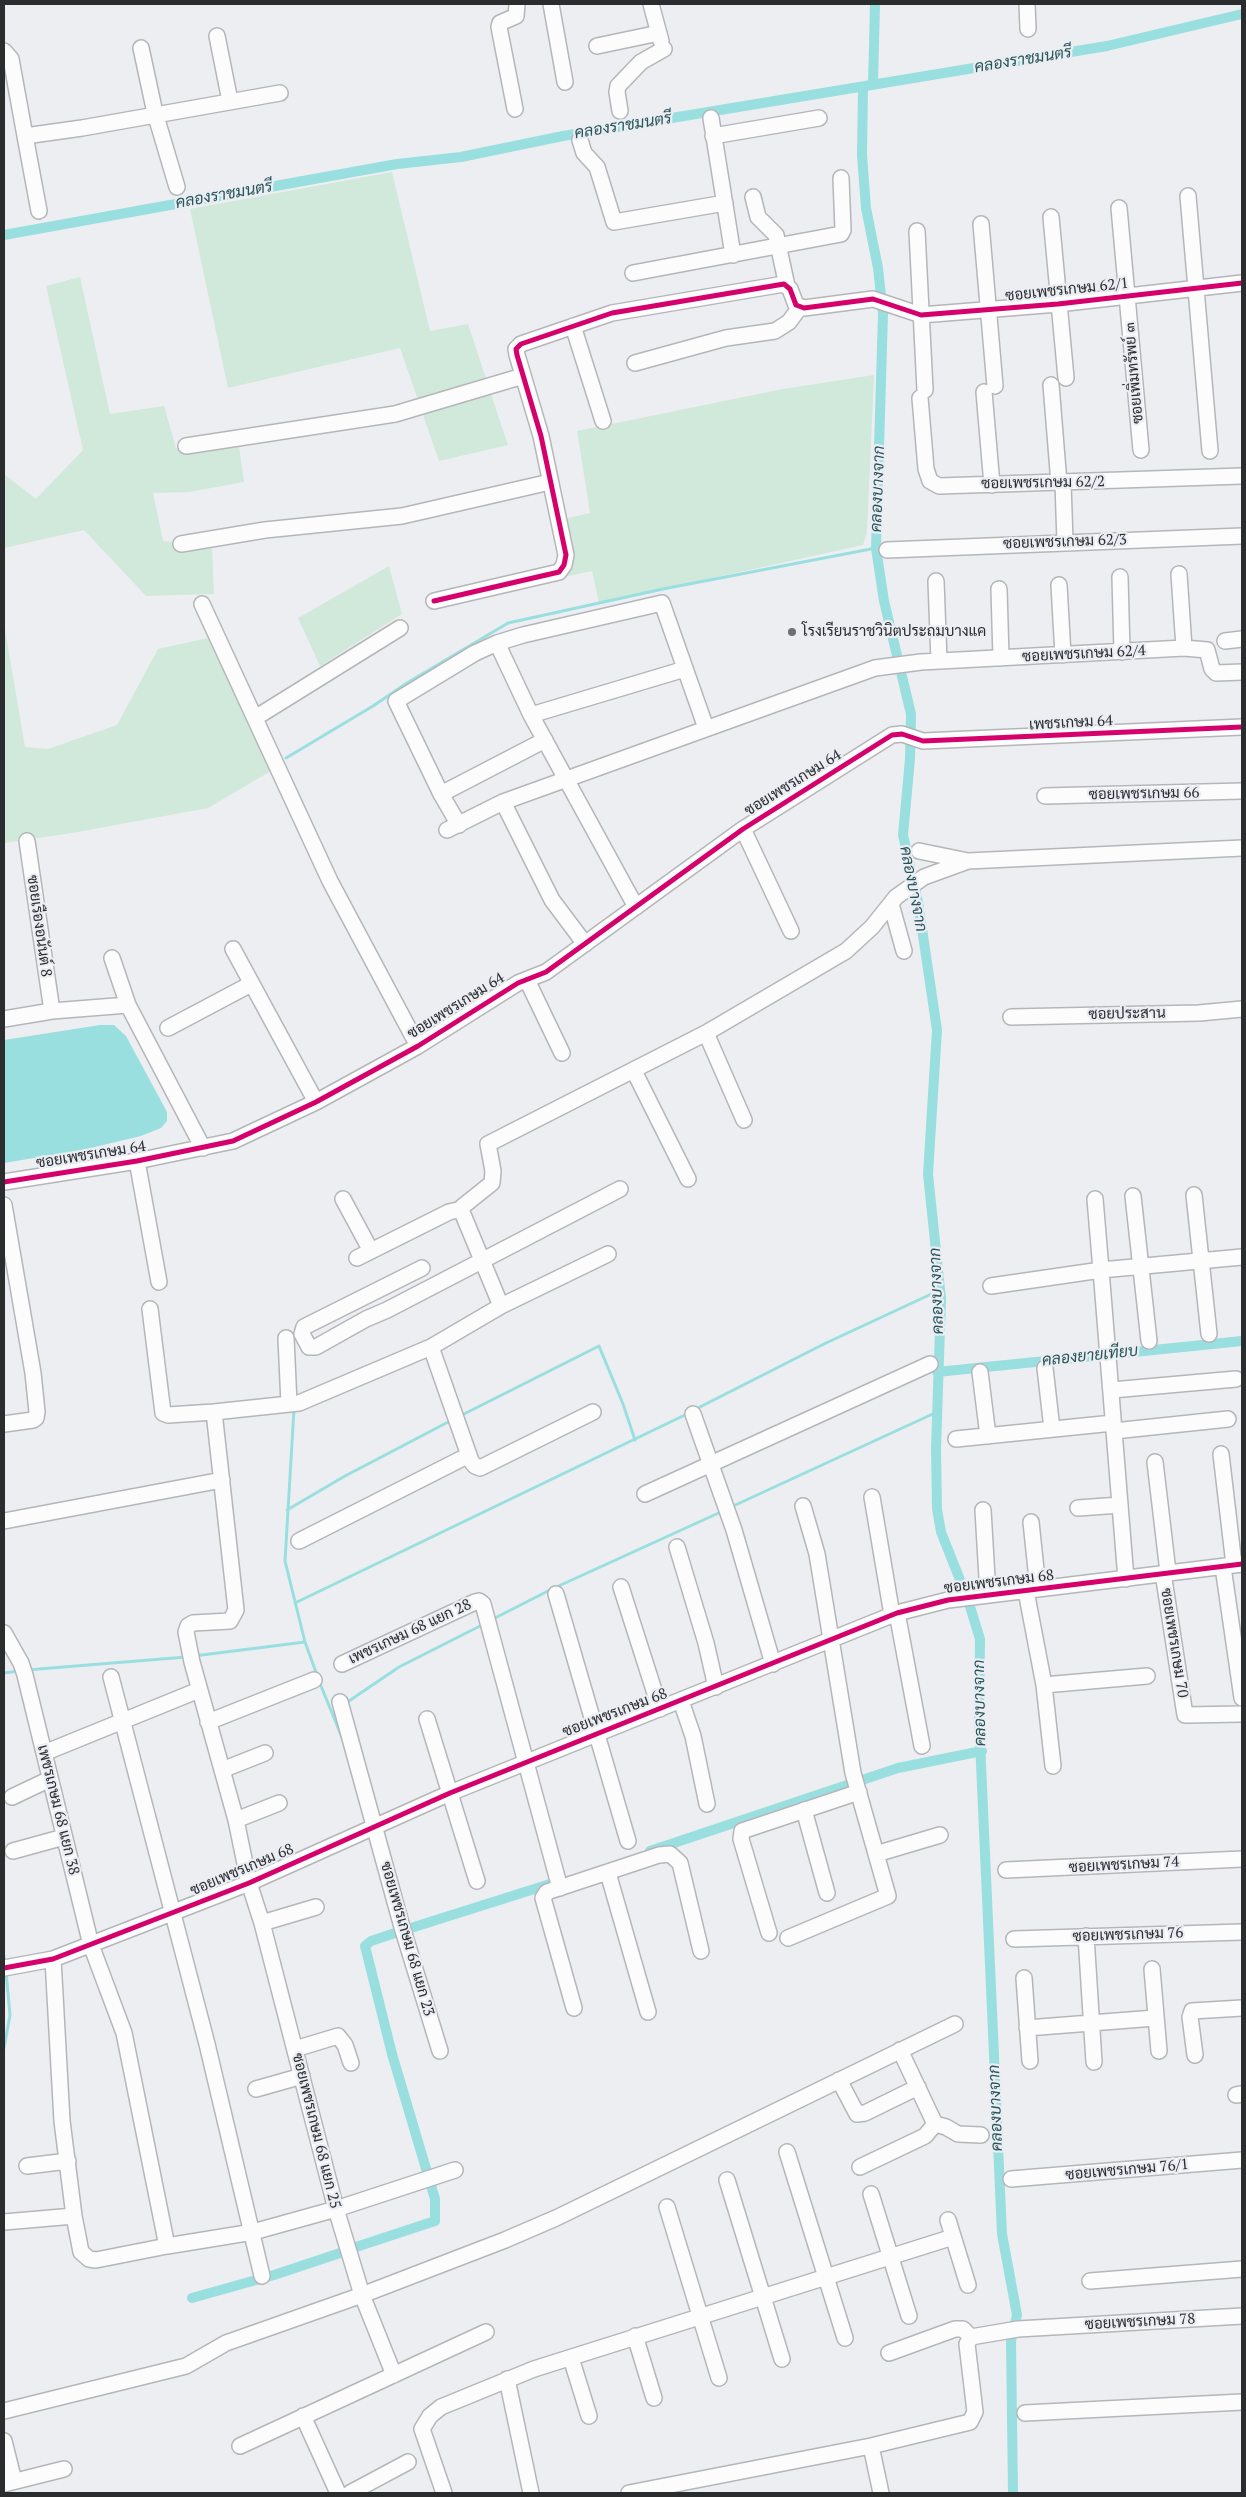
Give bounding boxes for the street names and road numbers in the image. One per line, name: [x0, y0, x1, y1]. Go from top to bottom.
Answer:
street label: ซอยเพชรเกษม 62/1: [1004, 275, 1130, 305]
street label: ซอยเพิ่มทรัพย์ ๓: [1121, 321, 1147, 425]
street label: ซอยเพชรเกษม 62/2: [981, 473, 1105, 493]
street label: ซอยเพชรเกษม 62/3: [1003, 531, 1127, 553]
street label: ซอยเพชรเกษม 62/4: [1022, 642, 1146, 666]
street label: เพชรเกษม 64: [1029, 712, 1113, 734]
street label: ซอยเพชรเกษม 64: [741, 746, 845, 820]
street label: ซอยเพชรเกษม 66: [1088, 784, 1200, 804]
street label: ซอยเรืองอนันต์ 8: [23, 874, 55, 978]
street label: ซอยเพชรเกษม 64: [404, 969, 508, 1043]
street label: ซอยประสาน: [1088, 1004, 1166, 1024]
street label: ซอยเพชรเกษม 64: [35, 1137, 147, 1173]
street label: ซอยเพชรเกษม 68: [943, 1566, 1055, 1598]
street label: ซอยเพชรเกษม 70: [1156, 1587, 1192, 1699]
street label: เพชรเกษม 68 แยก 28: [346, 1596, 474, 1668]
street label: ซอยเพชรเกษม 68: [560, 1685, 670, 1741]
street label: เพชรเกษม 68 แยก 38: [33, 1743, 83, 1877]
street label: ซอยเพชรเกษม 68: [188, 1840, 296, 1900]
street label: ซอยเพชรเกษม 74: [1068, 1853, 1180, 1877]
street label: ซอยเพชรเกษม 68 แยก 23: [376, 1860, 438, 2018]
street label: ซอยเพชรเกษม 76: [1072, 1924, 1184, 1946]
street label: ซอยเพชรเกษม 68 แยก 25: [288, 2051, 344, 2211]
street label: ซอยเพชรเกษม 76/1: [1065, 2156, 1189, 2184]
street label: ซอยเพชรเกษม 78: [1084, 2310, 1196, 2334]

